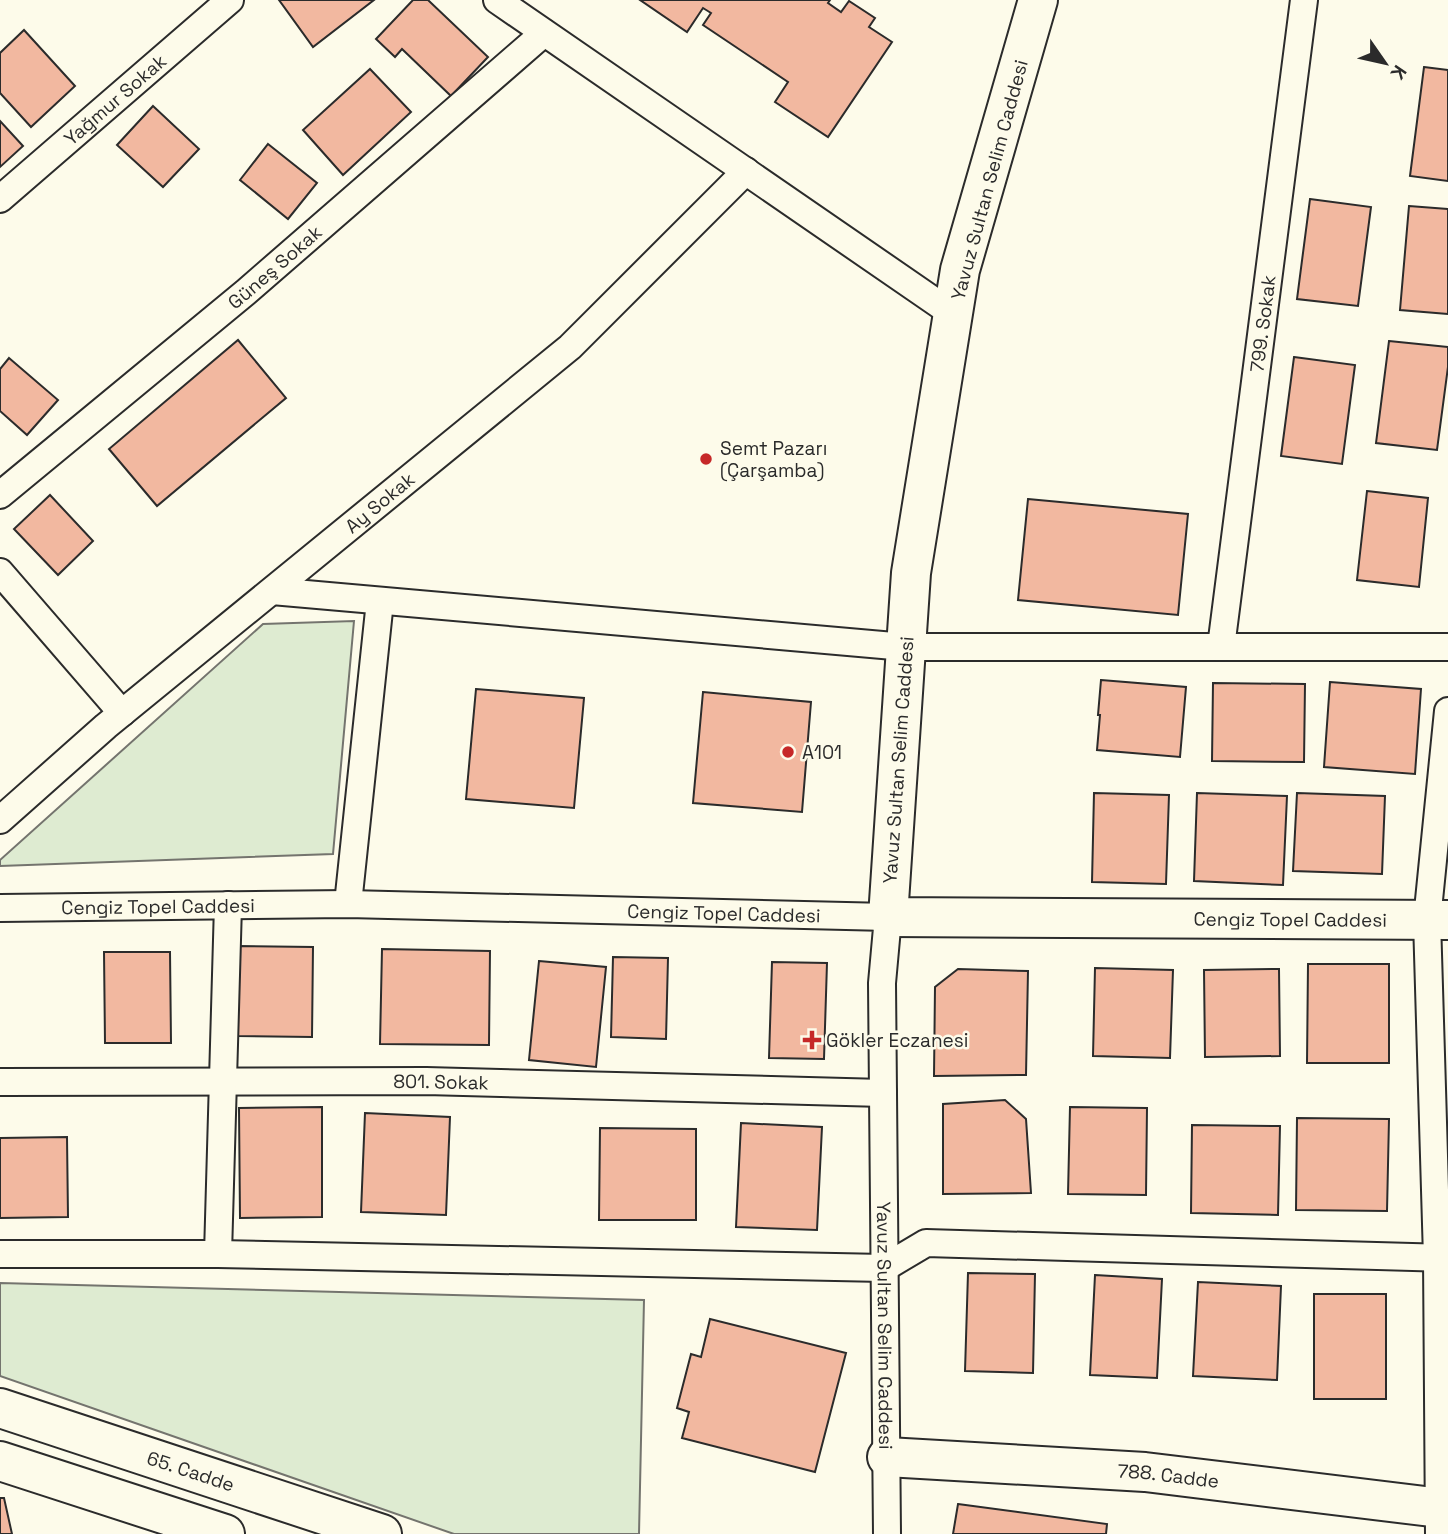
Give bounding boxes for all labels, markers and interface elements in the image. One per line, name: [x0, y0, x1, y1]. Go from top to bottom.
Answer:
north arrow: [1350, 28, 1420, 98]
street label: Yağmur Sokak: [59, 49, 172, 151]
street label: Yavuz Sultan Selim Caddesi: [945, 57, 1034, 303]
text: K: [1385, 60, 1412, 84]
street label: Güneş Sokak: [223, 220, 327, 315]
street label: 799. Sokak: [1244, 274, 1282, 374]
place label: Semt Pazarı (Çarşamba): [720, 436, 827, 483]
marker: Semt Pazarı (Çarşamba): [698, 451, 714, 467]
street label: Ay Sokak: [340, 467, 420, 539]
street label: Yavuz Sultan Selim Caddesi: [877, 636, 920, 885]
place label: A101: [802, 740, 842, 765]
marker: A101: [780, 744, 796, 760]
street label: Cengiz Topel Caddesi: [61, 893, 255, 920]
street label: Cengiz Topel Caddesi: [627, 899, 821, 928]
street label: Cengiz Topel Caddesi: [1193, 907, 1387, 933]
place label: Gökler Eczanesi: [826, 1028, 969, 1053]
marker: Gökler Eczanesi: [804, 1032, 820, 1048]
street label: 801. Sokak: [393, 1069, 489, 1096]
street label: Yavuz Sultan Selim Caddesi: [871, 1201, 898, 1450]
street label: 65. Cadde: [144, 1445, 238, 1498]
street label: 788. Cadde: [1117, 1458, 1221, 1494]

